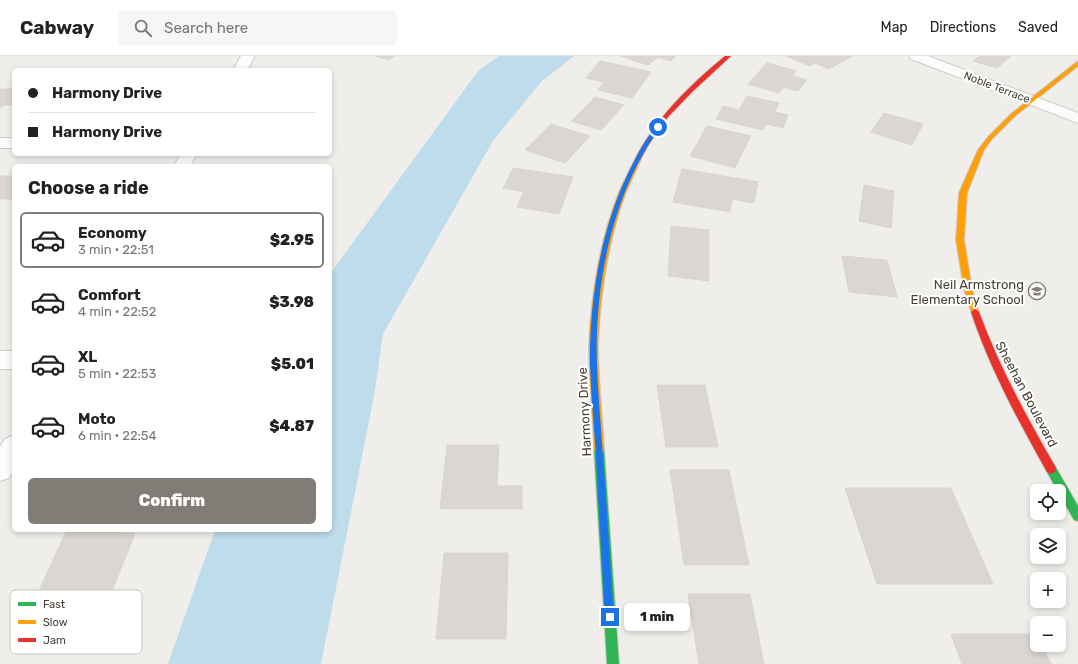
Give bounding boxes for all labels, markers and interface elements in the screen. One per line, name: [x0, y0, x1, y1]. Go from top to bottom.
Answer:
search box: [118, 10, 398, 46]
text: Cabway: [20, 16, 94, 39]
icon: search: [132, 17, 154, 39]
text: Search here: [164, 19, 248, 37]
text: Map: [881, 19, 908, 36]
text: Directions: [930, 19, 996, 36]
text: Saved: [1018, 19, 1058, 36]
street label: Noble Terrace: [962, 69, 1032, 106]
text: Harmony Drive: [52, 84, 162, 102]
route start: [649, 118, 667, 136]
text: Harmony Drive: [52, 123, 162, 141]
text: Choose a ride: [28, 177, 149, 199]
icon: car: [30, 222, 66, 258]
text: Economy: [78, 224, 147, 242]
text: $2.95: [270, 231, 314, 249]
text: 3 min · 22:51: [78, 242, 154, 257]
place label: Neil Armstrong Elementary School: [911, 277, 1024, 307]
school or university icon: Neil Armstrong Elementary School: [1027, 281, 1047, 301]
icon: car: [30, 284, 66, 320]
text: Comfort: [78, 286, 141, 304]
text: $3.98: [269, 293, 314, 311]
text: 4 min · 22:52: [78, 304, 156, 319]
street label: Sheehan Boulevard: [992, 339, 1061, 450]
icon: car: [30, 346, 66, 382]
text: XL: [78, 348, 97, 366]
text: $5.01: [271, 355, 314, 373]
text: 5 min · 22:53: [78, 366, 156, 381]
street label: Harmony Drive: [575, 367, 594, 457]
icon: car: [30, 408, 66, 444]
text: Moto: [78, 410, 116, 428]
text: $4.87: [269, 417, 314, 435]
text: 6 min · 22:54: [78, 428, 157, 443]
button: Confirm: [28, 478, 316, 524]
map controls: [1030, 484, 1066, 652]
button: locate: [1030, 484, 1066, 520]
button: layers: [1030, 528, 1066, 564]
button: +: [1030, 572, 1066, 608]
legend: [10, 590, 142, 654]
text: Fast: [43, 598, 66, 611]
callout: 1 min: [624, 603, 690, 631]
route end: [601, 608, 619, 626]
text: 1 min: [640, 609, 674, 624]
text: Slow: [43, 616, 68, 629]
button: −: [1030, 616, 1066, 652]
text: Jam: [43, 634, 66, 647]

